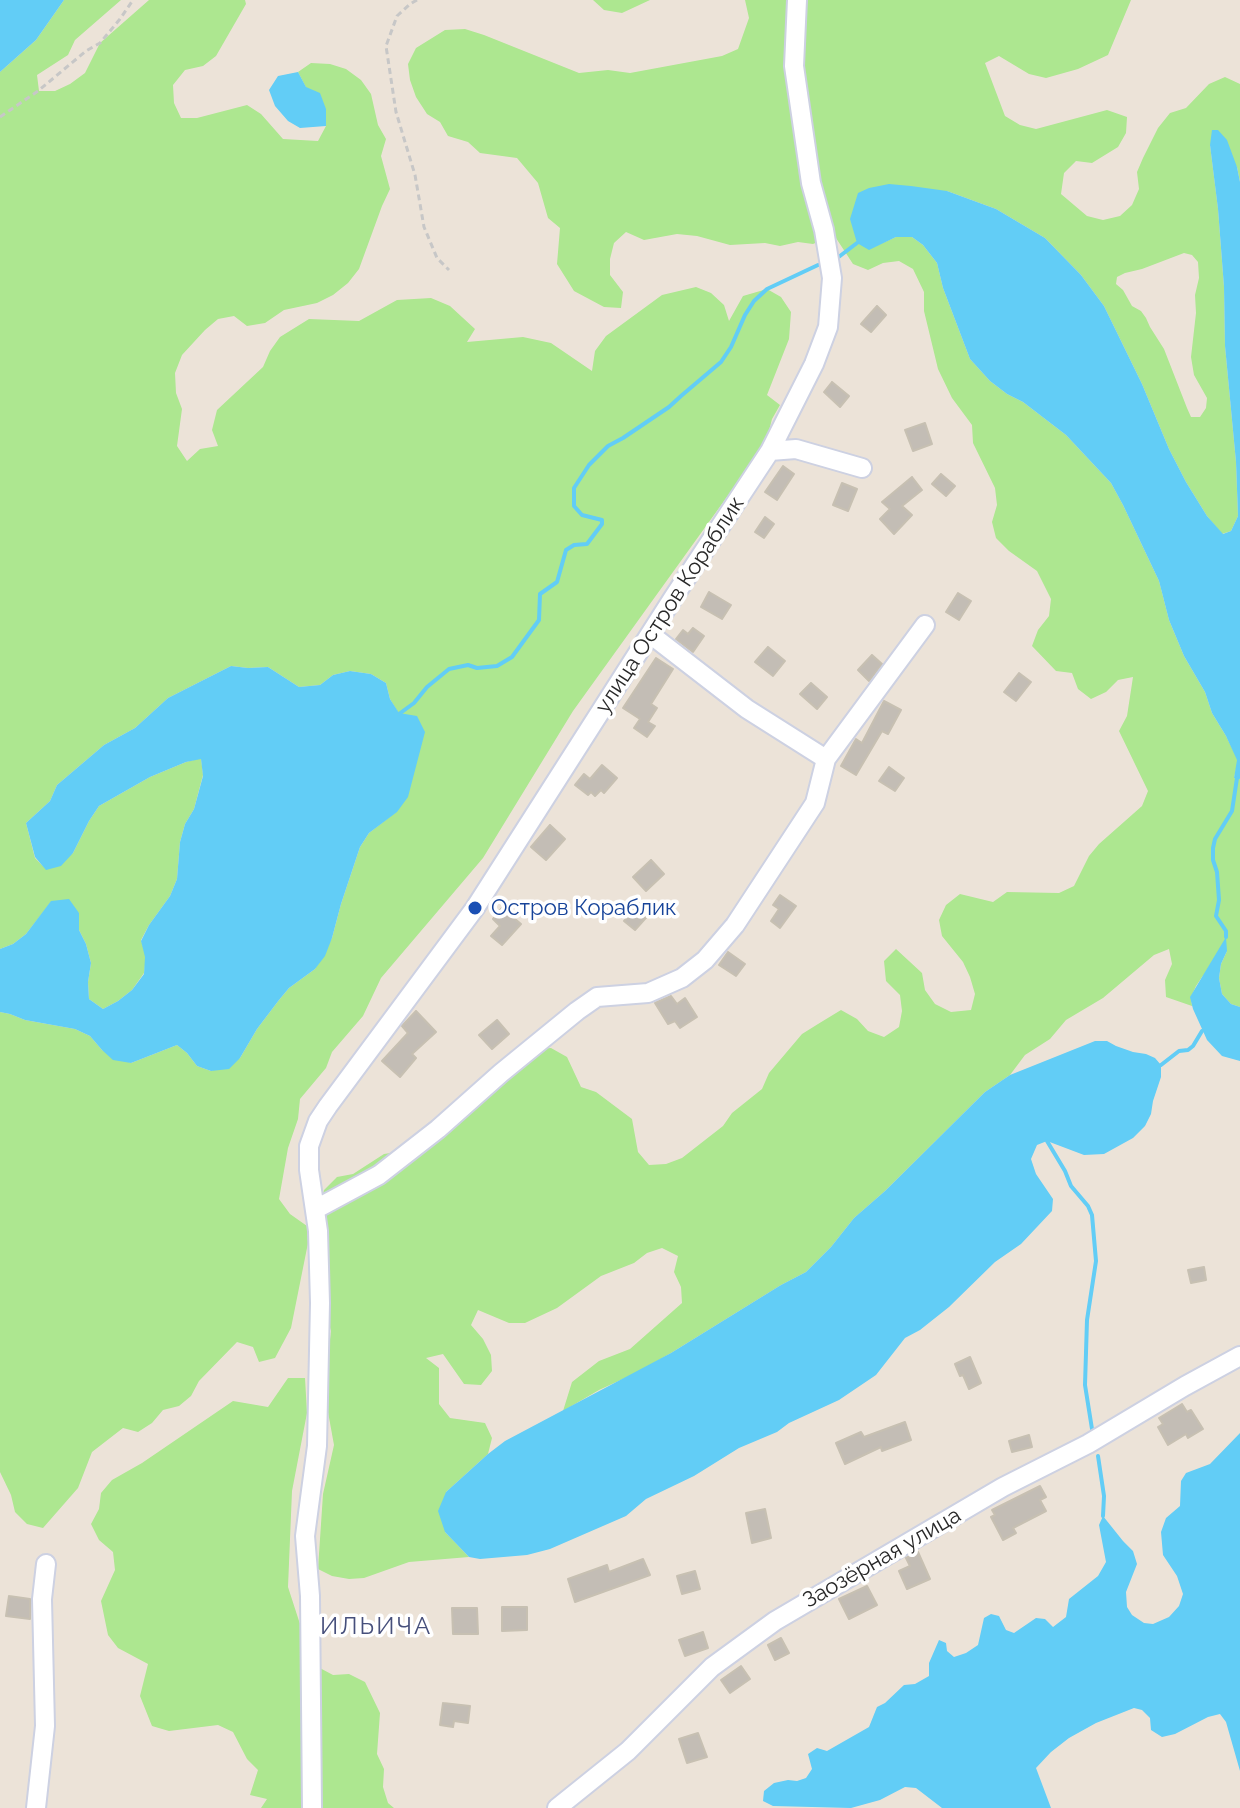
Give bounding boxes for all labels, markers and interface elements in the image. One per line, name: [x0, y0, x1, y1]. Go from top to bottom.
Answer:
street label: улица Остров Кораблик: [590, 492, 750, 718]
place label: Остров Кораблик: [491, 895, 676, 921]
marker: Остров Кораблик: [466, 899, 484, 917]
street label: Заозёрная улица: [798, 1502, 966, 1614]
district label: ИЛЬИЧА: [320, 1613, 432, 1641]

